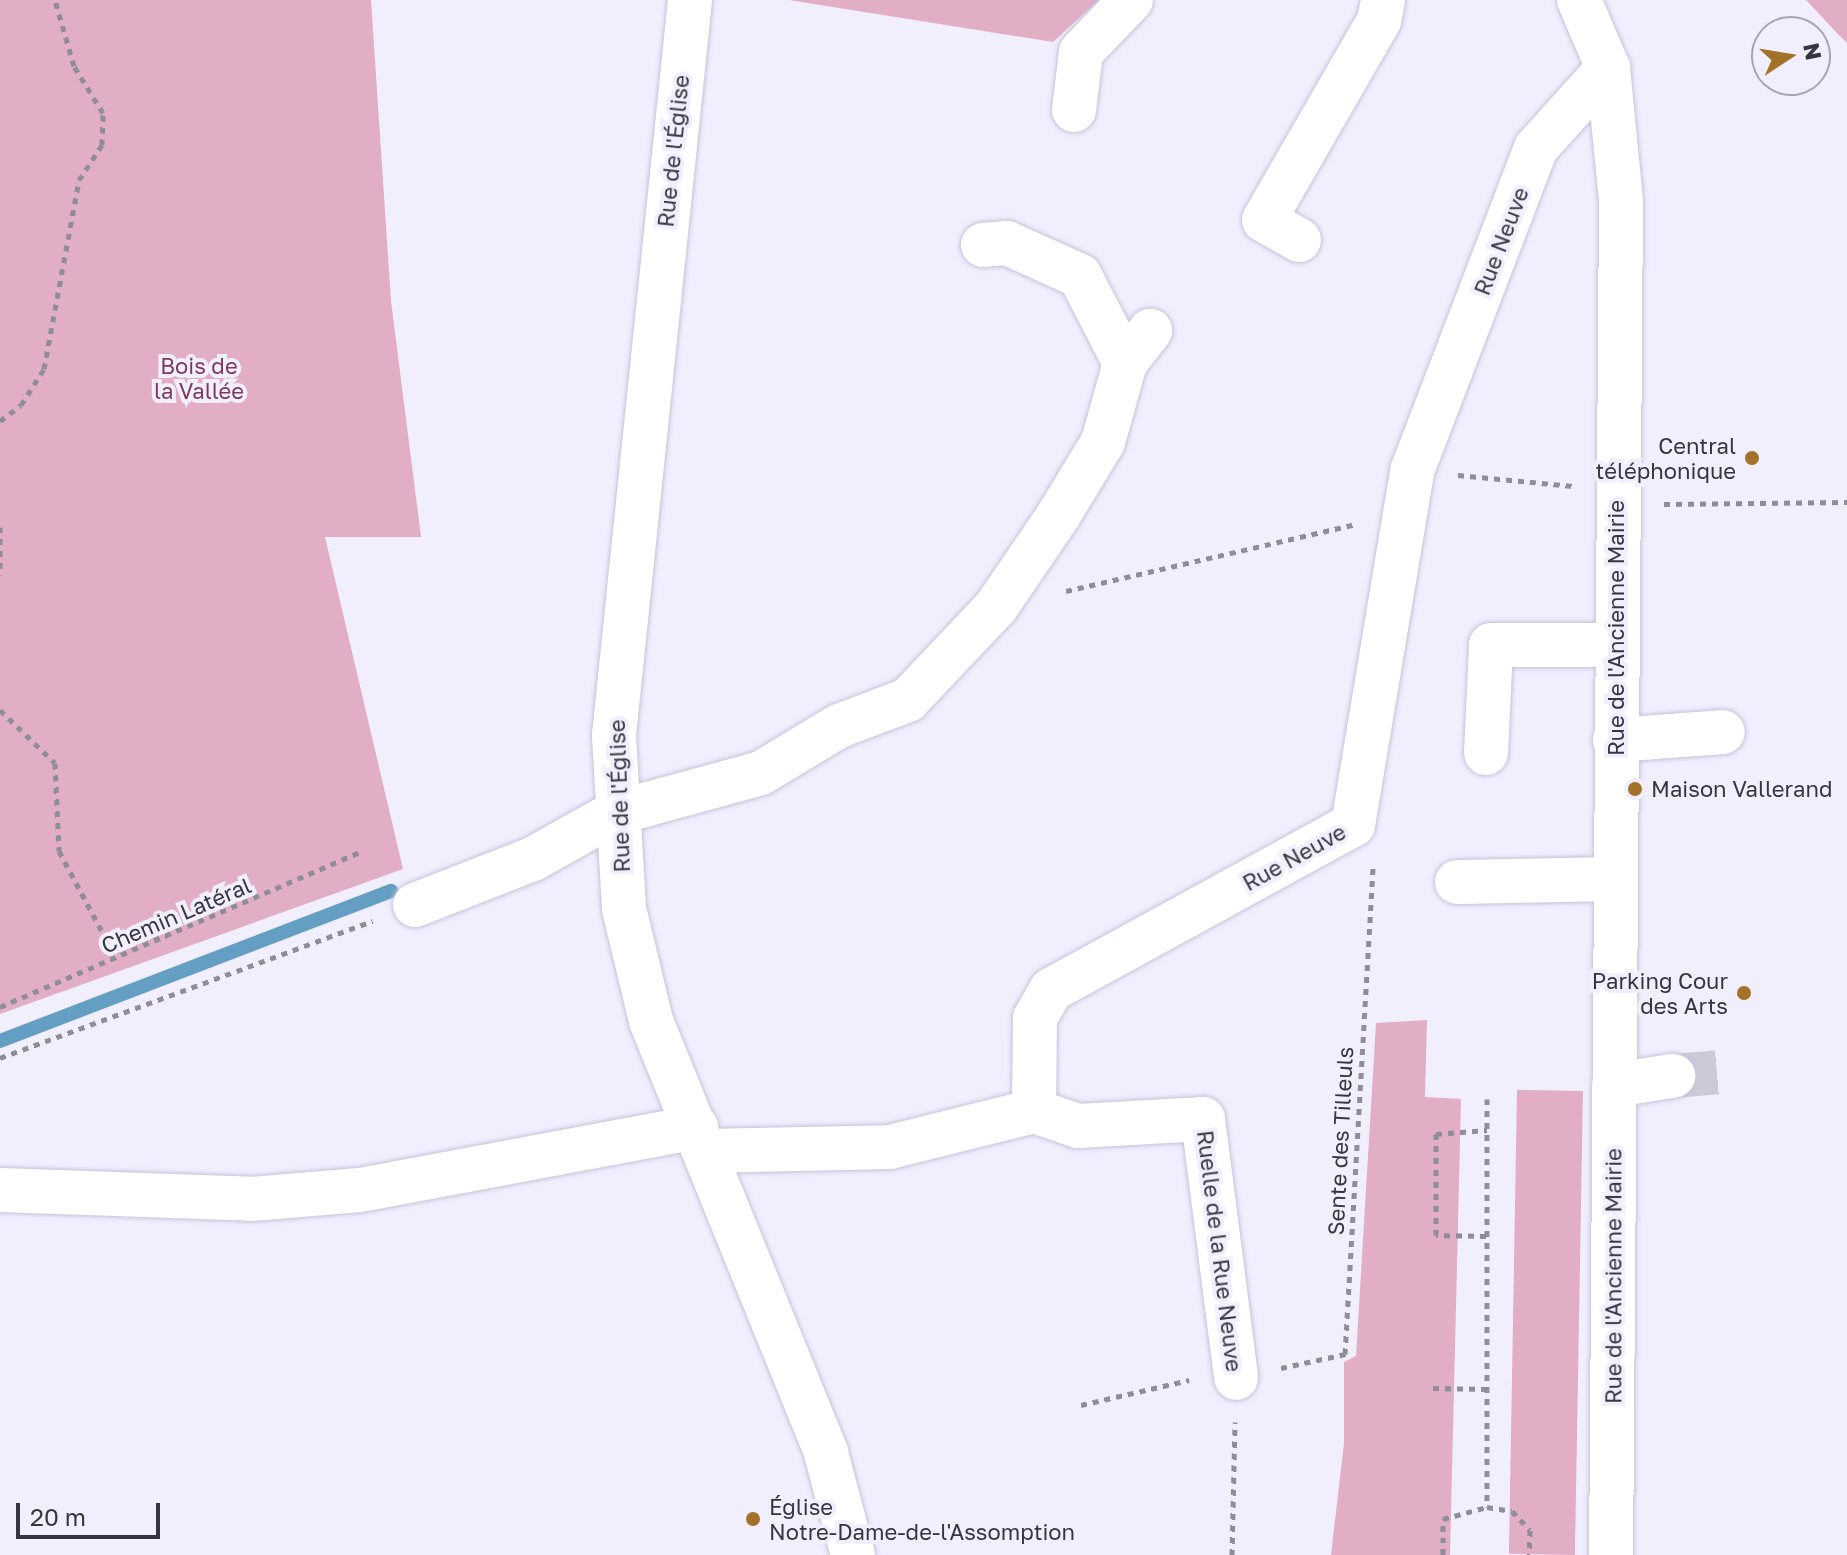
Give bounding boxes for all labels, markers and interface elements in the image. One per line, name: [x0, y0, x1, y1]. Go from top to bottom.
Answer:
north arrow: [1751, 16, 1831, 96]
text: N: [1798, 40, 1828, 62]
street label: Rue de l'Église: [652, 74, 694, 228]
street label: Rue Neuve: [1468, 183, 1534, 299]
park label: Bois de la Vallée: [154, 352, 244, 404]
place label: Central téléphonique: [1596, 432, 1736, 484]
marker: Central téléphonique: [1743, 449, 1761, 467]
street label: Rue de l'Ancienne Mairie: [1603, 500, 1629, 756]
street label: Rue de l'Église: [603, 719, 635, 873]
place label: Maison Vallerand: [1651, 776, 1832, 802]
marker: Maison Vallerand: [1626, 780, 1644, 798]
street label: Rue Neuve: [1238, 818, 1350, 896]
street label: Chemin Latéral: [97, 872, 255, 958]
place label: Parking Cour des Arts: [1592, 967, 1728, 1018]
marker: Parking Cour des Arts: [1735, 984, 1753, 1002]
street label: Sente des Tilleuls: [1322, 1046, 1358, 1236]
street label: Ruelle de la Rue Neuve: [1192, 1129, 1248, 1373]
street label: Rue de l'Ancienne Mairie: [1600, 1148, 1626, 1404]
scale bar: [20, 1487, 164, 1537]
place label: Église Notre-Dame-de-l'Assomption: [769, 1493, 1075, 1544]
text: 20 m: [30, 1502, 86, 1531]
marker: Église Notre-Dame-de-l'Assomption: [744, 1510, 762, 1528]

